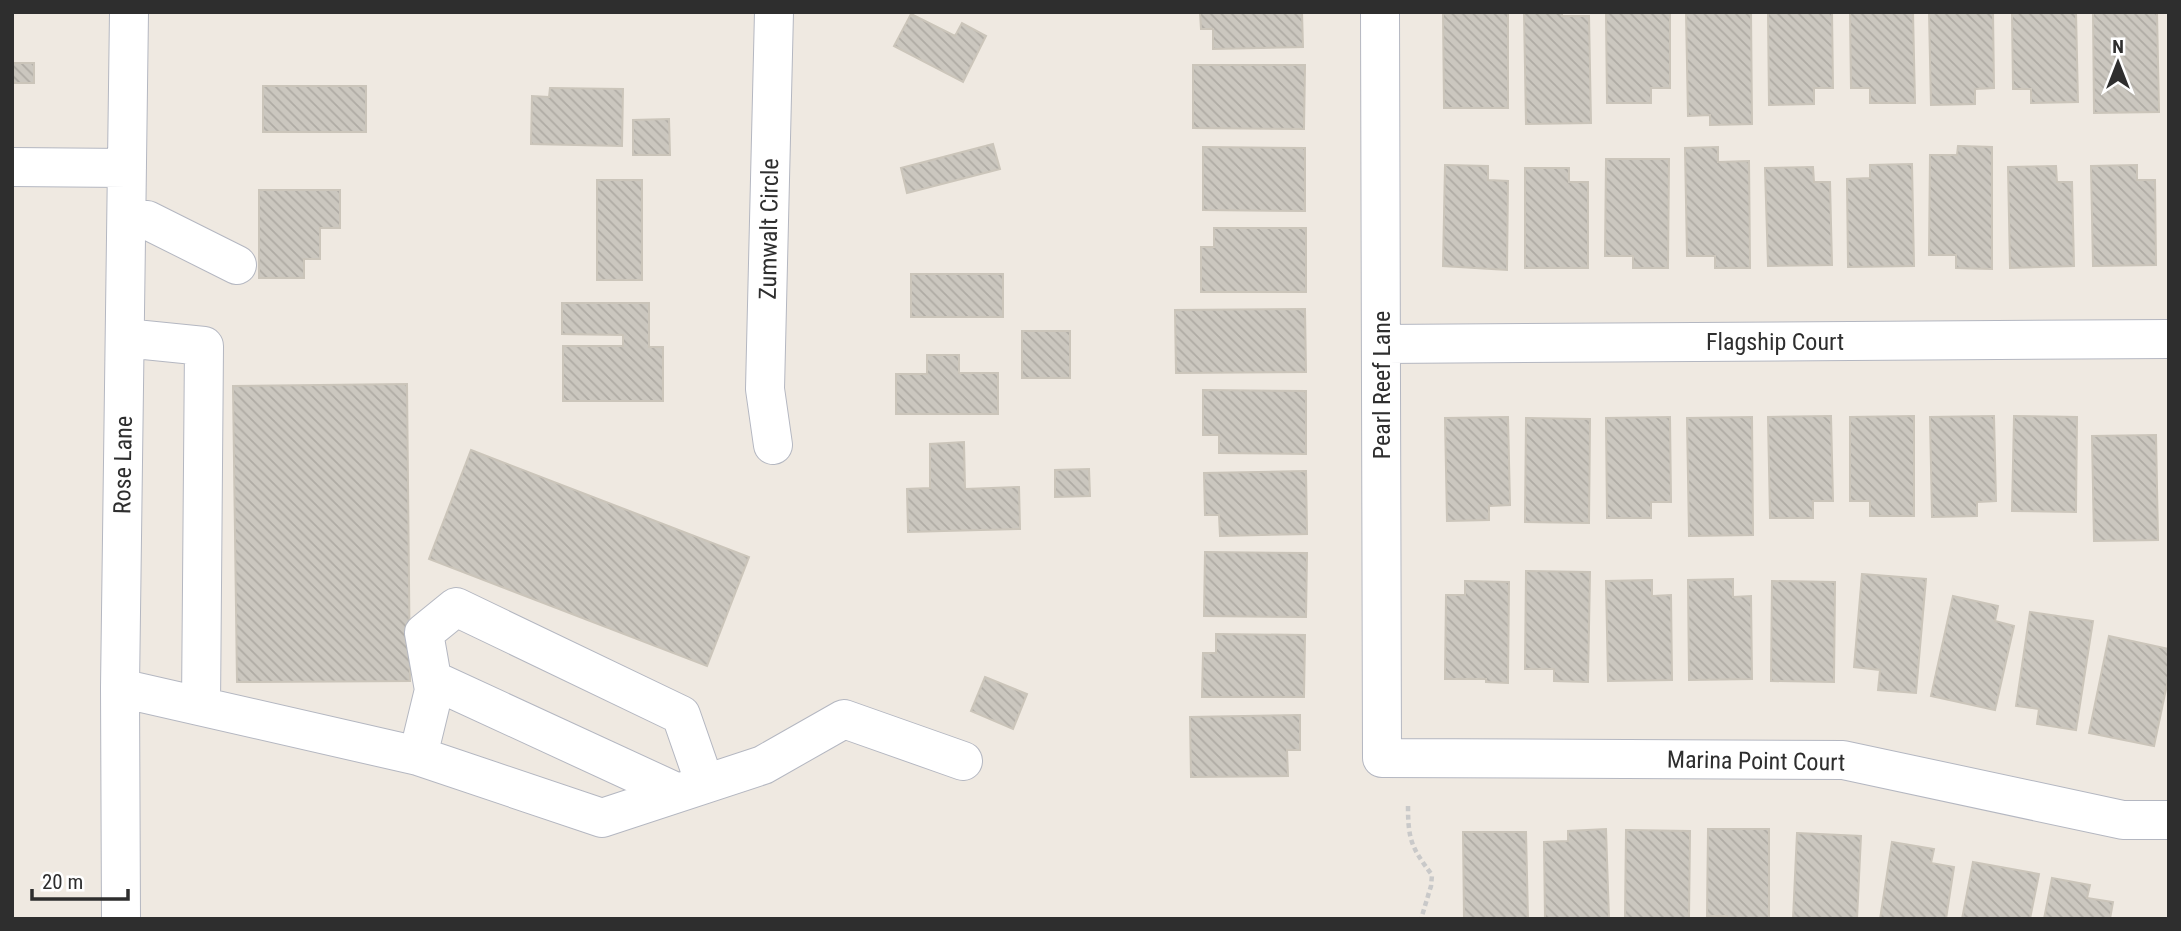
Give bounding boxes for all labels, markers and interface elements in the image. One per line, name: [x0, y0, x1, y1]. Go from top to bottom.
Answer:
north arrow: [2083, 28, 2153, 98]
text: N: [2112, 35, 2124, 58]
street label: Zumwalt Circle: [754, 158, 784, 300]
street label: Pearl Reef Lane: [1368, 311, 1396, 459]
street label: Flagship Court: [1706, 328, 1844, 356]
street label: Rose Lane: [108, 416, 138, 514]
street label: Marina Point Court: [1667, 745, 1845, 777]
scale bar: [32, 858, 128, 902]
text: 20 m: [42, 870, 83, 894]

